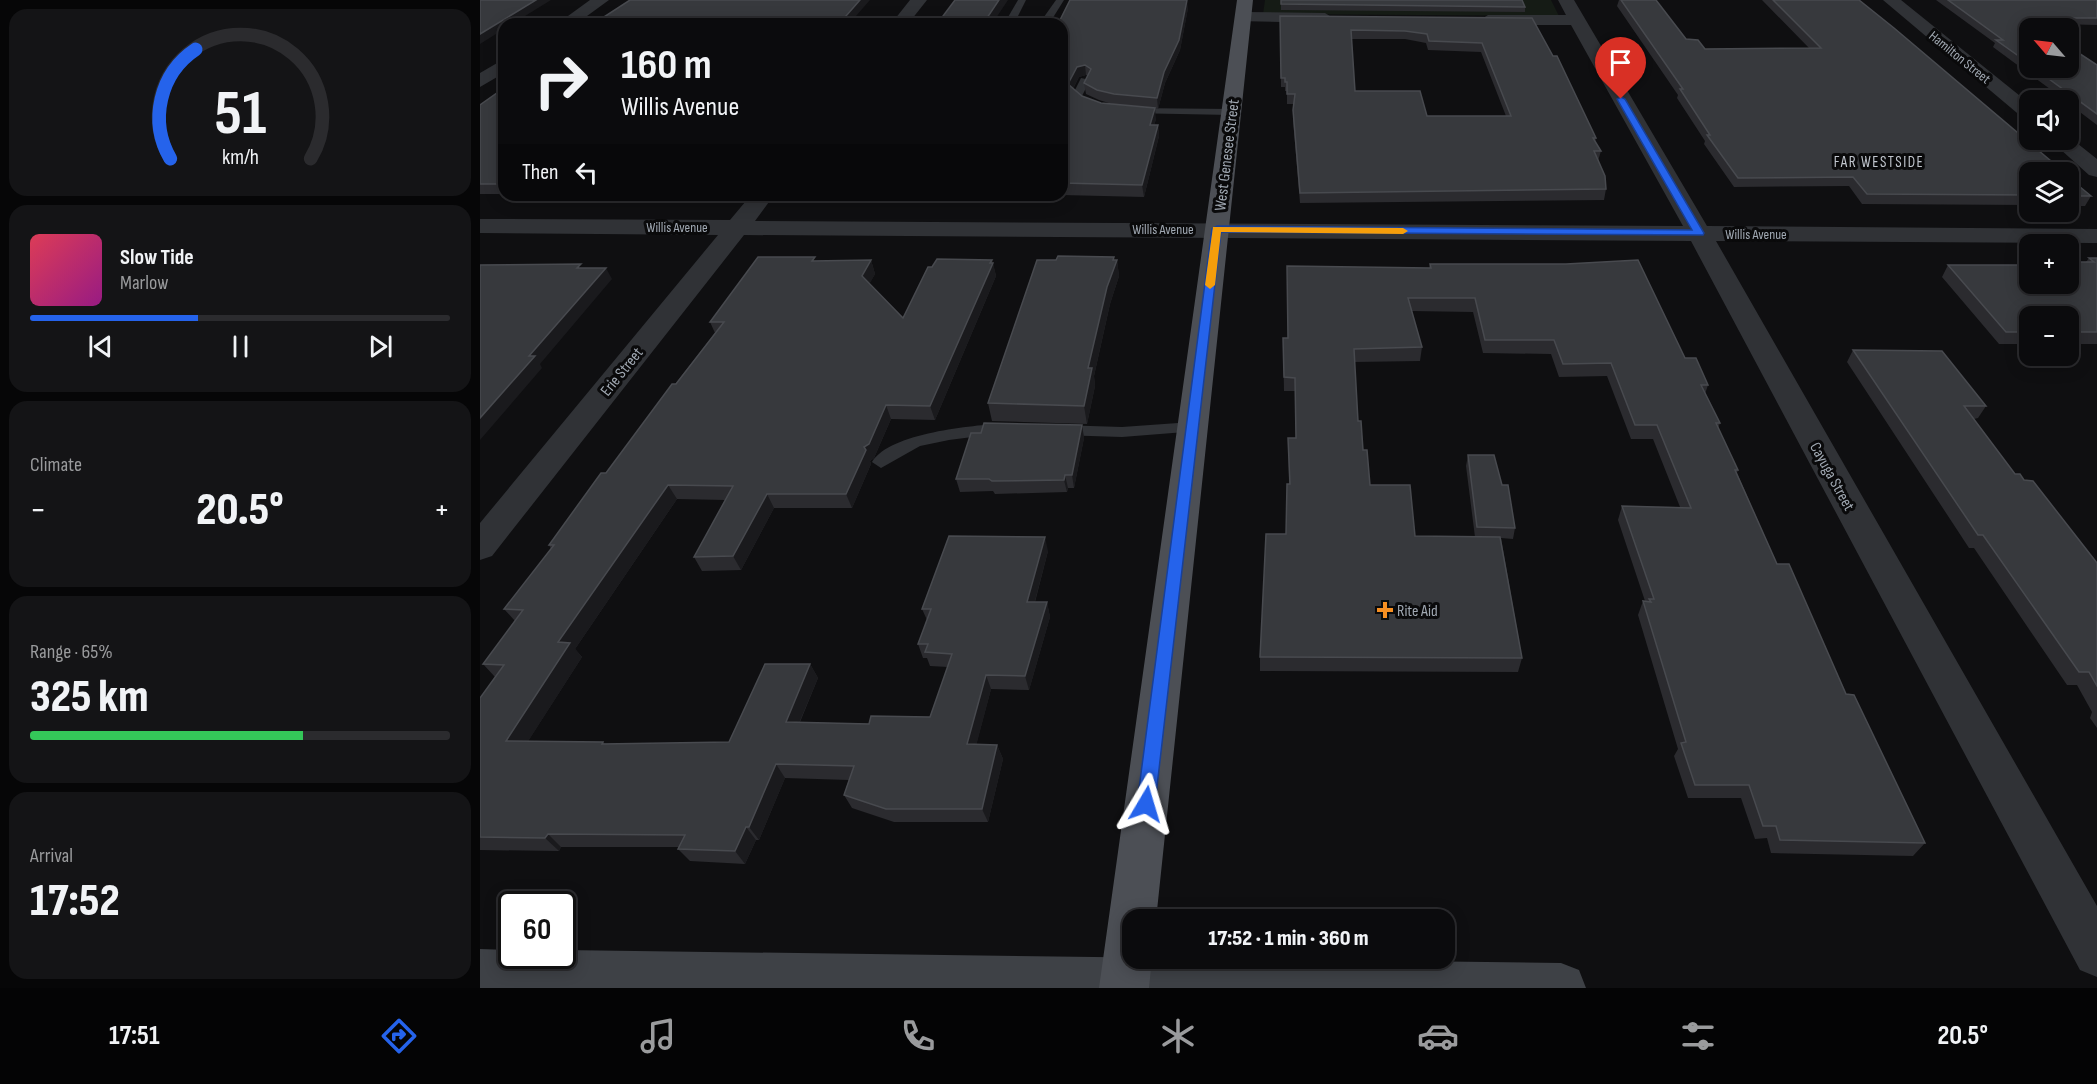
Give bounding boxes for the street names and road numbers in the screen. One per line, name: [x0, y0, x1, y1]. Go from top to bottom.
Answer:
street label: Hamilton Street: [1925, 27, 1994, 87]
street label: West Genesee Street: [1211, 98, 1244, 212]
street label: Willis Avenue: [646, 219, 708, 236]
street label: Willis Avenue: [1132, 221, 1194, 238]
street label: Willis Avenue: [1725, 226, 1787, 243]
street label: Erie Street: [597, 344, 648, 400]
street label: Cayuga Street: [1805, 439, 1858, 514]

